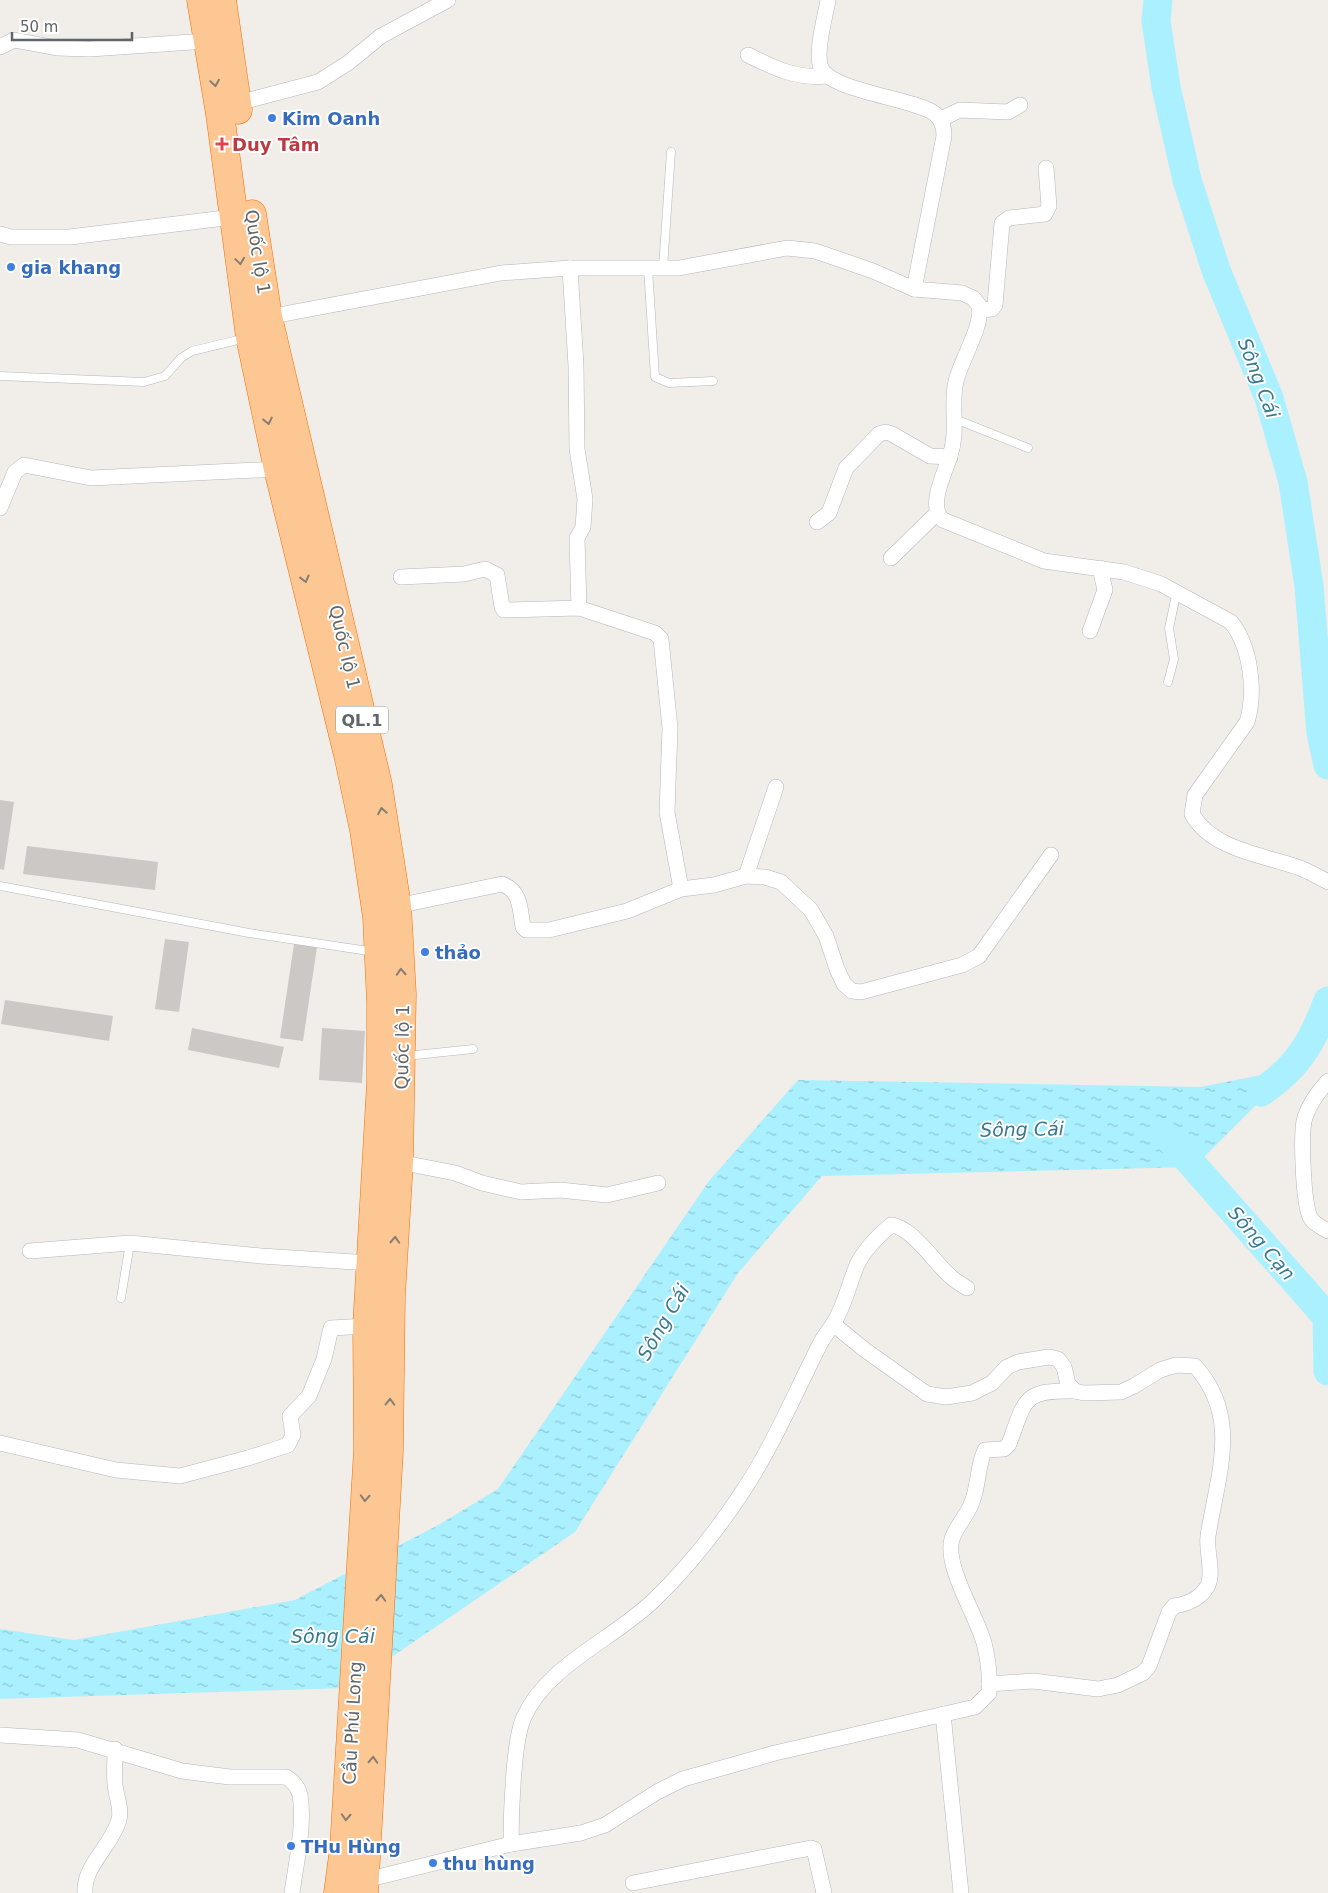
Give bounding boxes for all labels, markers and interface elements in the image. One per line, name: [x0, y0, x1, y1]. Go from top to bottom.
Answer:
scale bar: [12, 10, 132, 42]
text: 50 m: [20, 18, 58, 36]
one-way arrow: [209, 79, 220, 87]
place label: Kim Oanh: [282, 108, 380, 129]
marker: Kim Oanh: [266, 112, 278, 124]
place label: Duy Tâm: [232, 134, 320, 155]
marker: Duy Tâm: [216, 138, 228, 150]
street label: Quốc lộ 1: [241, 208, 275, 296]
place label: gia khang: [21, 257, 121, 278]
one-way arrow: [234, 257, 245, 265]
marker: gia khang: [5, 261, 17, 273]
water label: Sông Cái: [1234, 335, 1285, 422]
one-way arrow: [262, 416, 273, 425]
one-way arrow: [299, 574, 310, 583]
street label: Quốc lộ 1: [325, 603, 365, 691]
road number: QL.1: [336, 706, 388, 734]
one-way arrow: [378, 807, 388, 815]
place label: thảo: [435, 942, 481, 963]
marker: thảo: [419, 946, 431, 958]
one-way arrow: [396, 968, 407, 976]
street label: Quốc lộ 1: [391, 1004, 413, 1090]
water label: Sông Cái: [980, 1117, 1065, 1141]
water label: Sông Cạn: [1224, 1202, 1300, 1284]
one-way arrow: [389, 1235, 400, 1243]
water label: Sông Cái: [632, 1279, 694, 1364]
one-way arrow: [385, 1398, 395, 1406]
one-way arrow: [360, 1494, 371, 1502]
one-way arrow: [376, 1594, 387, 1602]
water label: Sông Cái: [291, 1625, 376, 1647]
street label: Cầu Phú Long: [338, 1661, 366, 1785]
one-way arrow: [367, 1756, 378, 1764]
one-way arrow: [341, 1814, 352, 1822]
place label: THu Hùng: [301, 1836, 401, 1857]
marker: THu Hùng: [285, 1840, 297, 1852]
place label: thu hùng: [443, 1853, 535, 1874]
marker: thu hùng: [427, 1857, 439, 1869]

